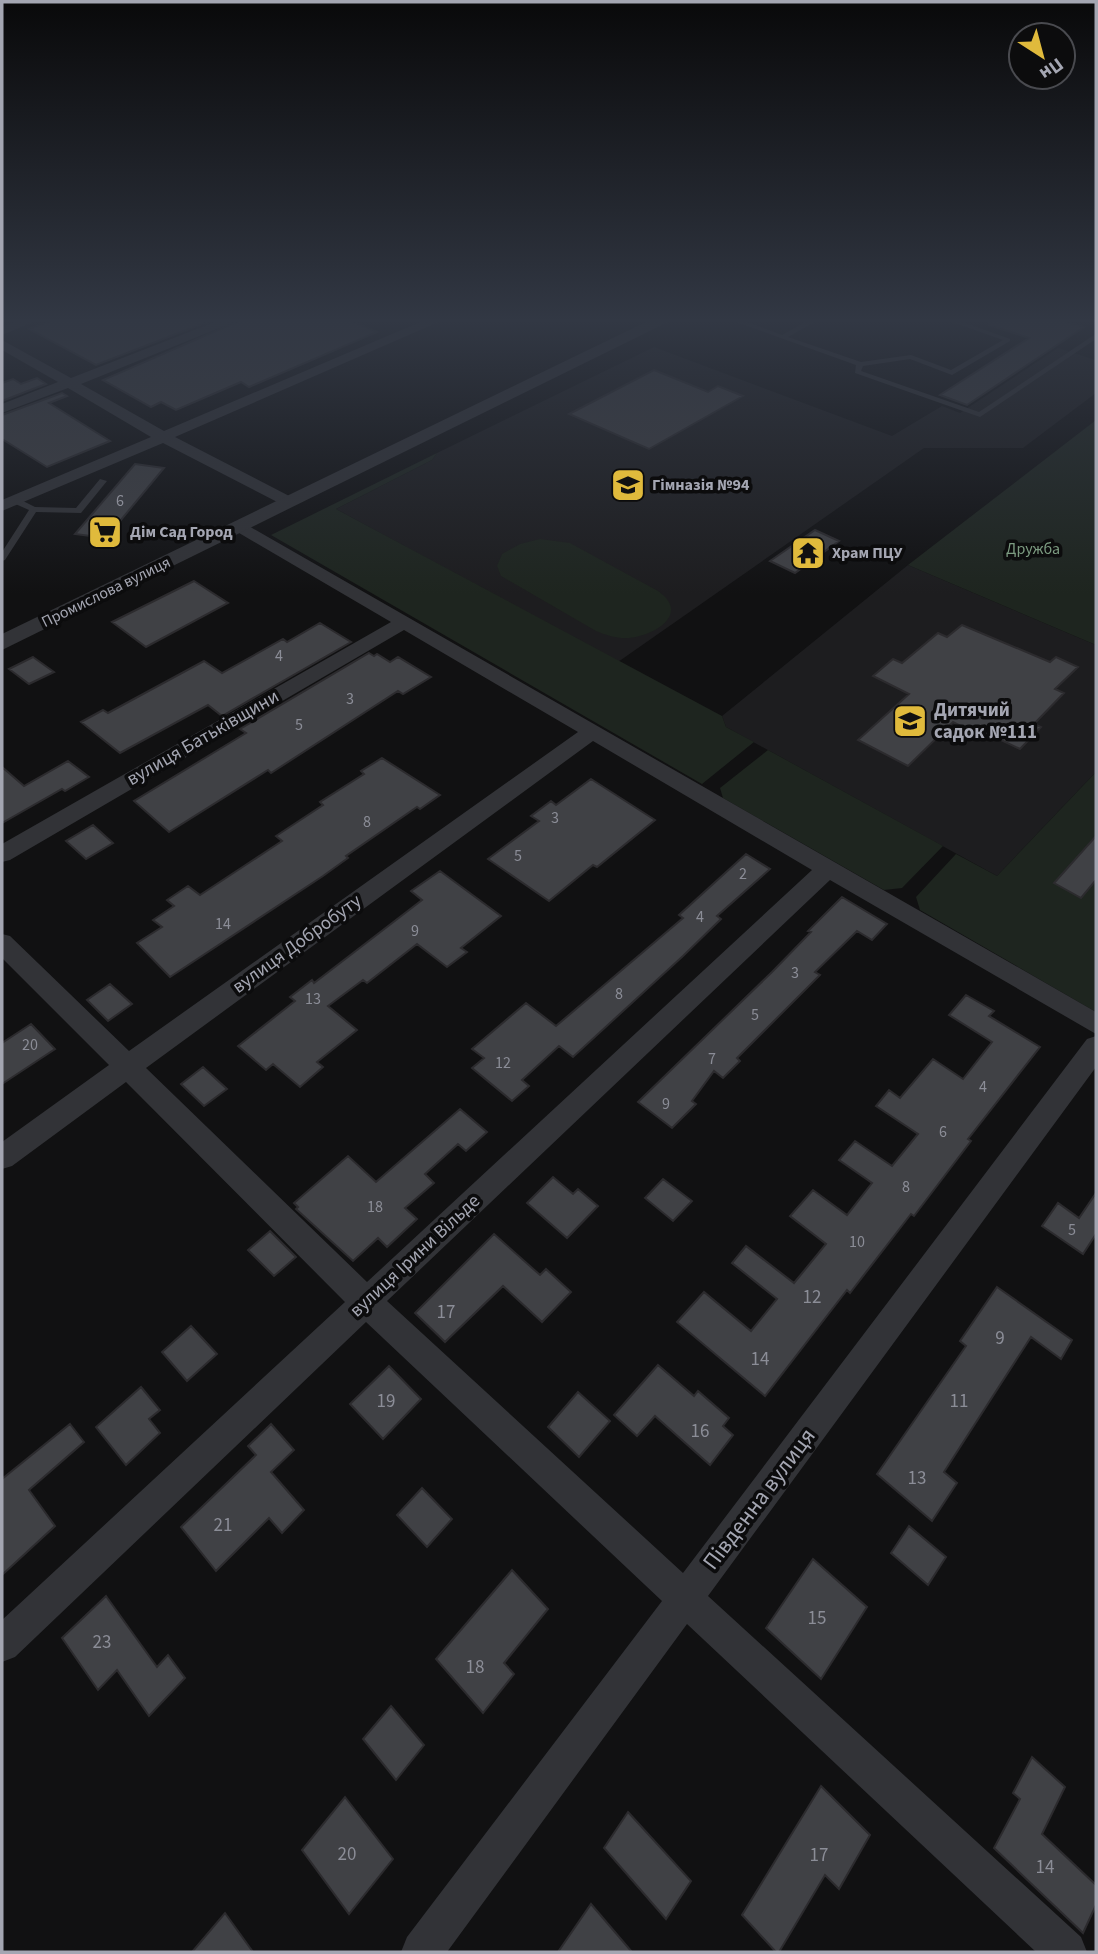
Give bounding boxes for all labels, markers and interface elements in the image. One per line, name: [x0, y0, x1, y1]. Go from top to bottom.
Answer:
north arrow: [1007, 21, 1077, 91]
text: Пн: [1034, 51, 1069, 86]
school or university icon: Гімназія №94: [609, 466, 647, 504]
place label: Гімназія №94: [652, 474, 750, 496]
house number: 6: [116, 490, 124, 512]
supermarket icon: Дім Сад Город: [86, 513, 124, 551]
place label: Дім Сад Город: [130, 521, 233, 543]
temple icon: Храм ПЦУ: [789, 534, 827, 572]
park label: Дружба: [1006, 538, 1060, 560]
place label: Храм ПЦУ: [832, 542, 903, 564]
street label: Промислова вулиця: [38, 551, 174, 633]
house number: 4: [275, 645, 283, 667]
street label: вулиця Батьківщини: [122, 683, 284, 793]
house number: 3: [346, 688, 354, 710]
place label: Дитячий садок №111: [934, 697, 1037, 746]
school or university icon: Дитячий садок №111: [891, 702, 929, 740]
house number: 5: [295, 714, 303, 736]
house number: 3: [551, 807, 559, 829]
house number: 8: [363, 811, 371, 833]
house number: 5: [514, 845, 522, 867]
house number: 2: [739, 863, 747, 885]
street label: вулиця Добробуту: [227, 888, 367, 1000]
house number: 4: [696, 906, 704, 928]
house number: 14: [215, 913, 231, 935]
house number: 9: [411, 920, 419, 942]
house number: 3: [791, 962, 799, 984]
house number: 8: [615, 983, 623, 1005]
house number: 13: [305, 988, 321, 1010]
house number: 5: [751, 1004, 759, 1026]
house number: 20: [22, 1034, 38, 1056]
house number: 7: [708, 1048, 716, 1070]
house number: 12: [495, 1052, 511, 1074]
house number: 4: [979, 1076, 987, 1098]
house number: 9: [662, 1093, 670, 1115]
house number: 6: [939, 1121, 947, 1143]
house number: 8: [902, 1176, 910, 1198]
street label: вулиця Ірини Вільде: [344, 1188, 486, 1324]
house number: 18: [367, 1196, 383, 1218]
house number: 5: [1068, 1219, 1076, 1241]
house number: 10: [849, 1231, 865, 1253]
house number: 12: [803, 1284, 821, 1311]
house number: 17: [437, 1299, 455, 1326]
house number: 9: [995, 1325, 1005, 1352]
house number: 14: [751, 1346, 769, 1373]
house number: 19: [377, 1388, 395, 1415]
house number: 11: [950, 1388, 968, 1415]
house number: 16: [691, 1418, 709, 1445]
street label: Південна вулиця: [695, 1421, 823, 1577]
house number: 13: [908, 1465, 926, 1492]
house number: 21: [214, 1512, 232, 1539]
house number: 15: [808, 1605, 826, 1632]
house number: 23: [93, 1629, 111, 1656]
house number: 18: [466, 1654, 484, 1681]
house number: 20: [338, 1841, 356, 1868]
house number: 17: [810, 1842, 828, 1869]
house number: 14: [1036, 1854, 1054, 1881]

